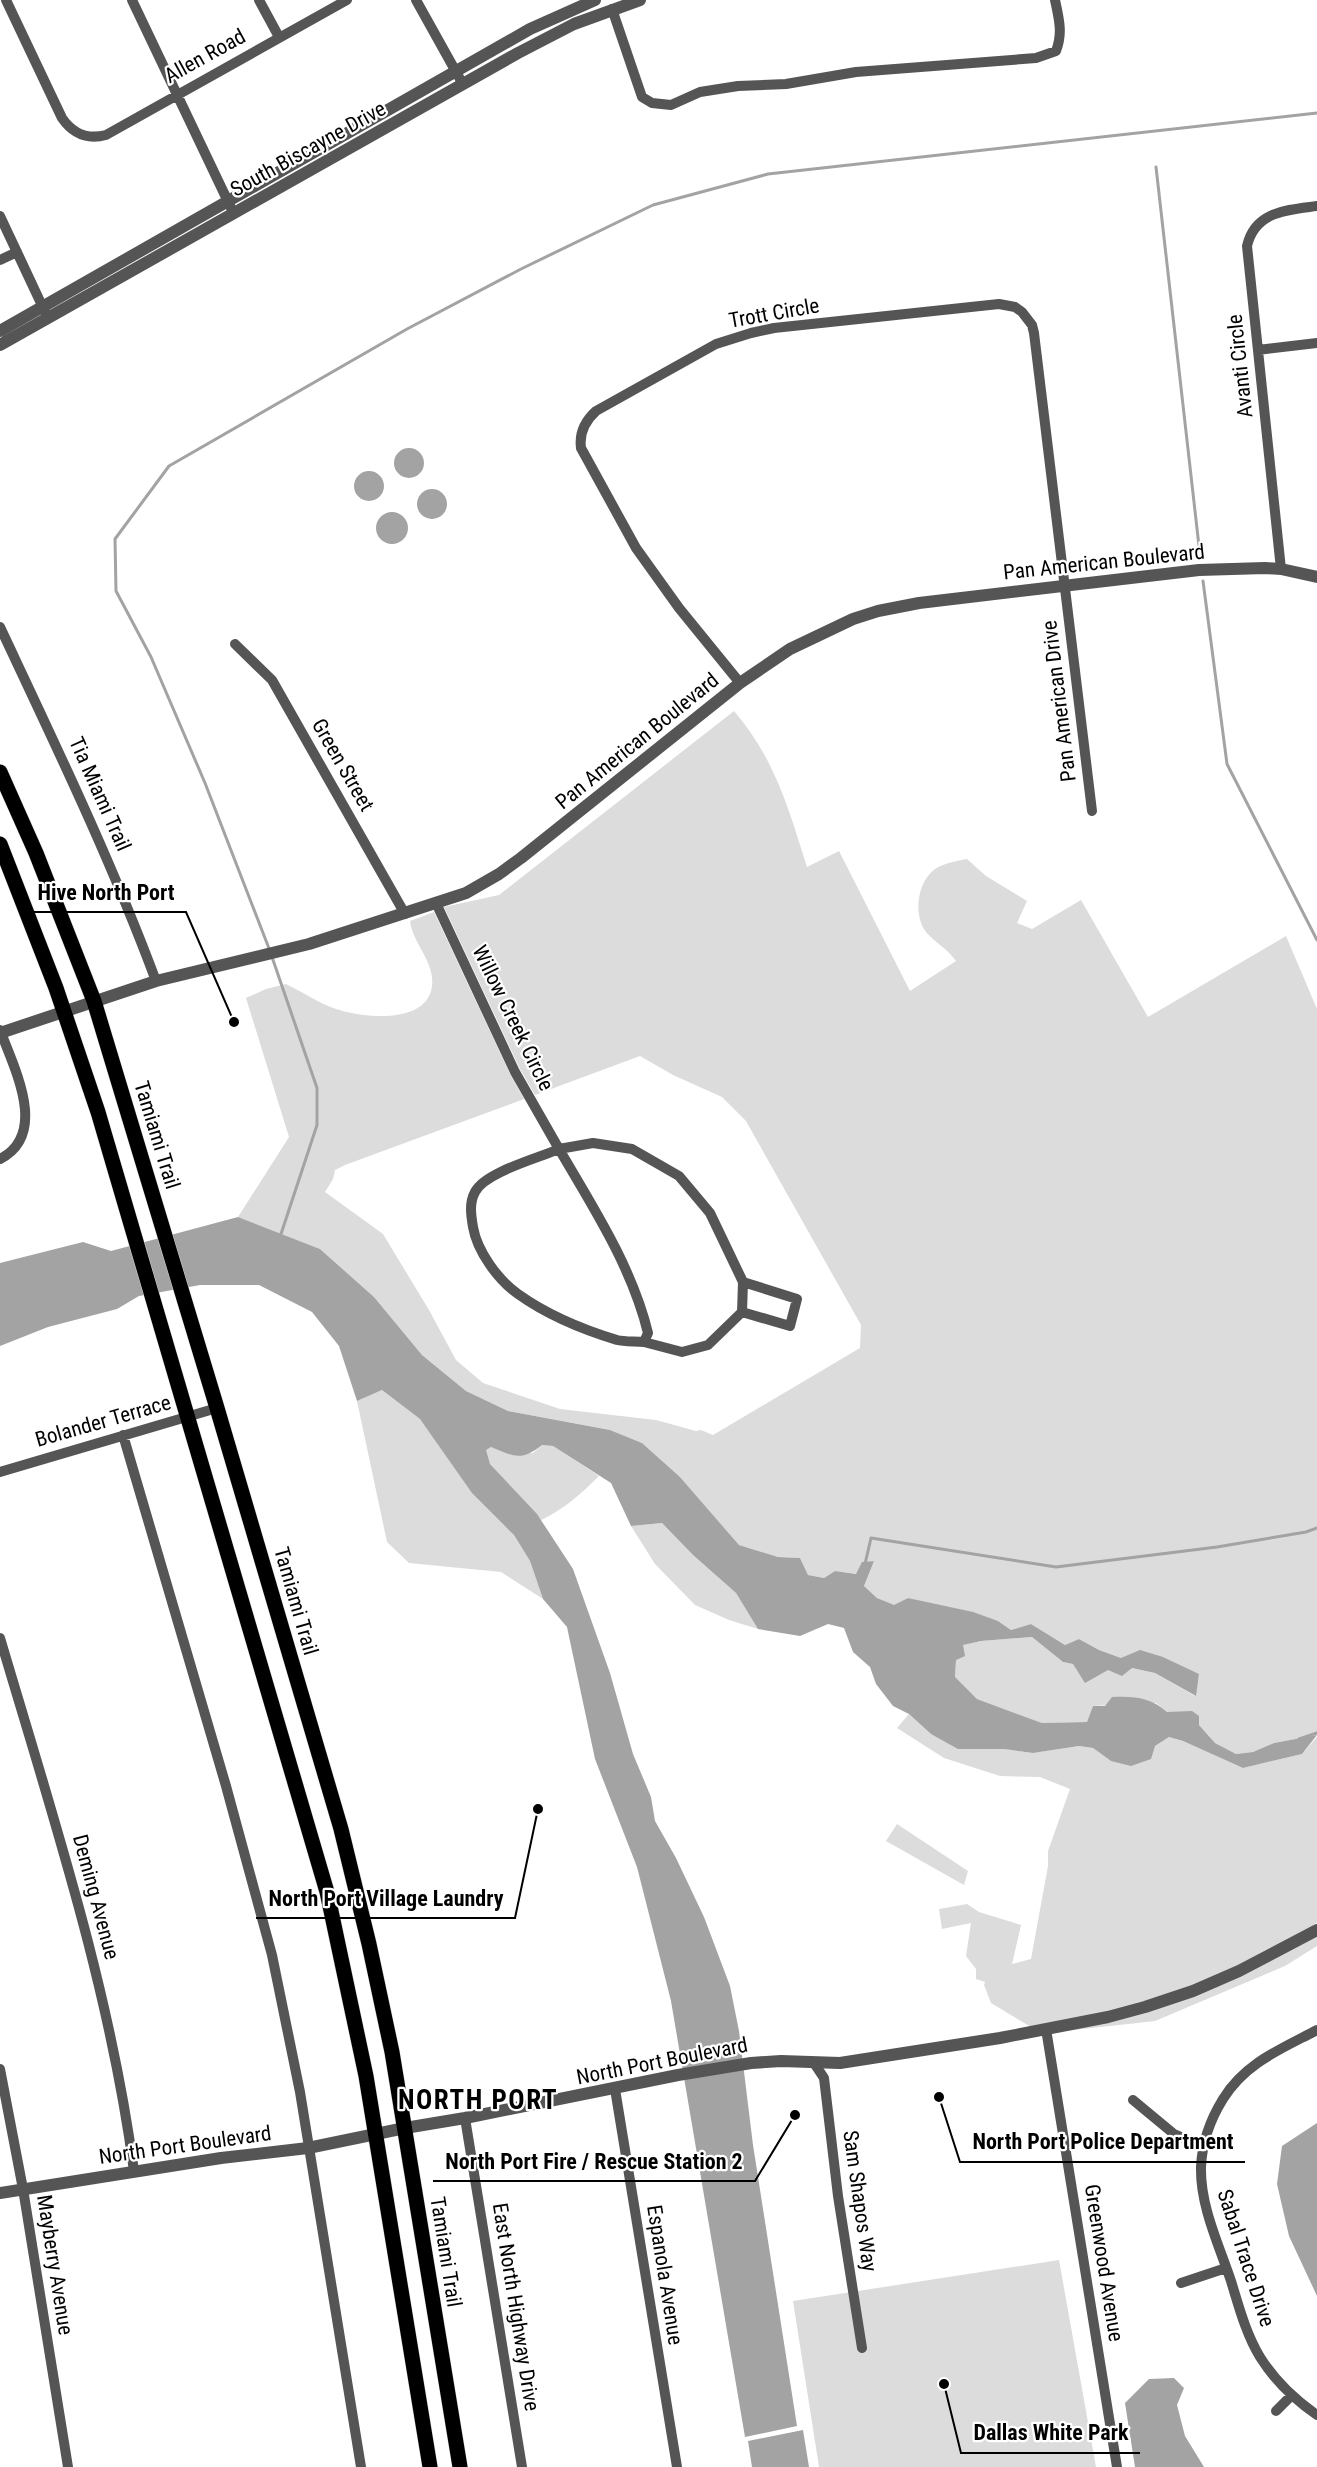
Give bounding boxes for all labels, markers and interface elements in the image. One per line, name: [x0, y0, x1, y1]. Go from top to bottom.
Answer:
street label: Allen Road: [160, 24, 250, 88]
street label: South Biscayne Drive: [226, 96, 390, 202]
street label: Trott Circle: [727, 293, 821, 333]
street label: Avanti Circle: [1223, 313, 1257, 419]
street label: Pan American Boulevard: [1002, 539, 1206, 585]
street label: Pan American Drive: [1037, 619, 1081, 783]
street label: Pan American Boulevard: [551, 668, 723, 814]
street label: Green Street: [307, 715, 379, 815]
street label: Tia Miami Trail: [64, 733, 136, 855]
callout: Hive North Port: [25, 872, 186, 912]
text: Hive North Port: [37, 880, 175, 905]
street label: Willow Creek Circle: [467, 941, 559, 1095]
street label: Tamiami Trail: [129, 1078, 185, 1192]
street label: Bolander Terrace: [32, 1390, 174, 1452]
street label: Tamiami Trail: [269, 1544, 323, 1658]
street label: Deming Avenue: [68, 1832, 124, 1962]
callout: North Port Village Laundry: [256, 1878, 515, 1918]
text: North Port Village Laundry: [269, 1886, 504, 1911]
street label: North Port Boulevard: [574, 2033, 750, 2089]
district label: NORTH PORT: [398, 2084, 558, 2116]
street label: North Port Boulevard: [97, 2121, 273, 2169]
callout: North Port Police Department: [960, 2122, 1245, 2162]
street label: Sam Shapos Way: [838, 2129, 882, 2273]
text: North Port Police Department: [972, 2129, 1234, 2154]
callout: North Port Fire / Rescue Station 2: [433, 2141, 755, 2181]
text: North Port Fire / Rescue Station 2: [445, 2149, 743, 2174]
street label: Greenwood Avenue: [1080, 2183, 1128, 2343]
street label: Sabal Trace Drive: [1212, 2186, 1280, 2330]
street label: Mayberry Avenue: [32, 2193, 78, 2337]
street label: Tamiami Trail: [425, 2195, 467, 2309]
street label: East North Highway Drive: [488, 2201, 544, 2413]
street label: Espanola Avenue: [642, 2203, 688, 2347]
callout: Dallas White Park: [961, 2413, 1140, 2453]
text: Dallas White Park: [973, 2420, 1129, 2445]

